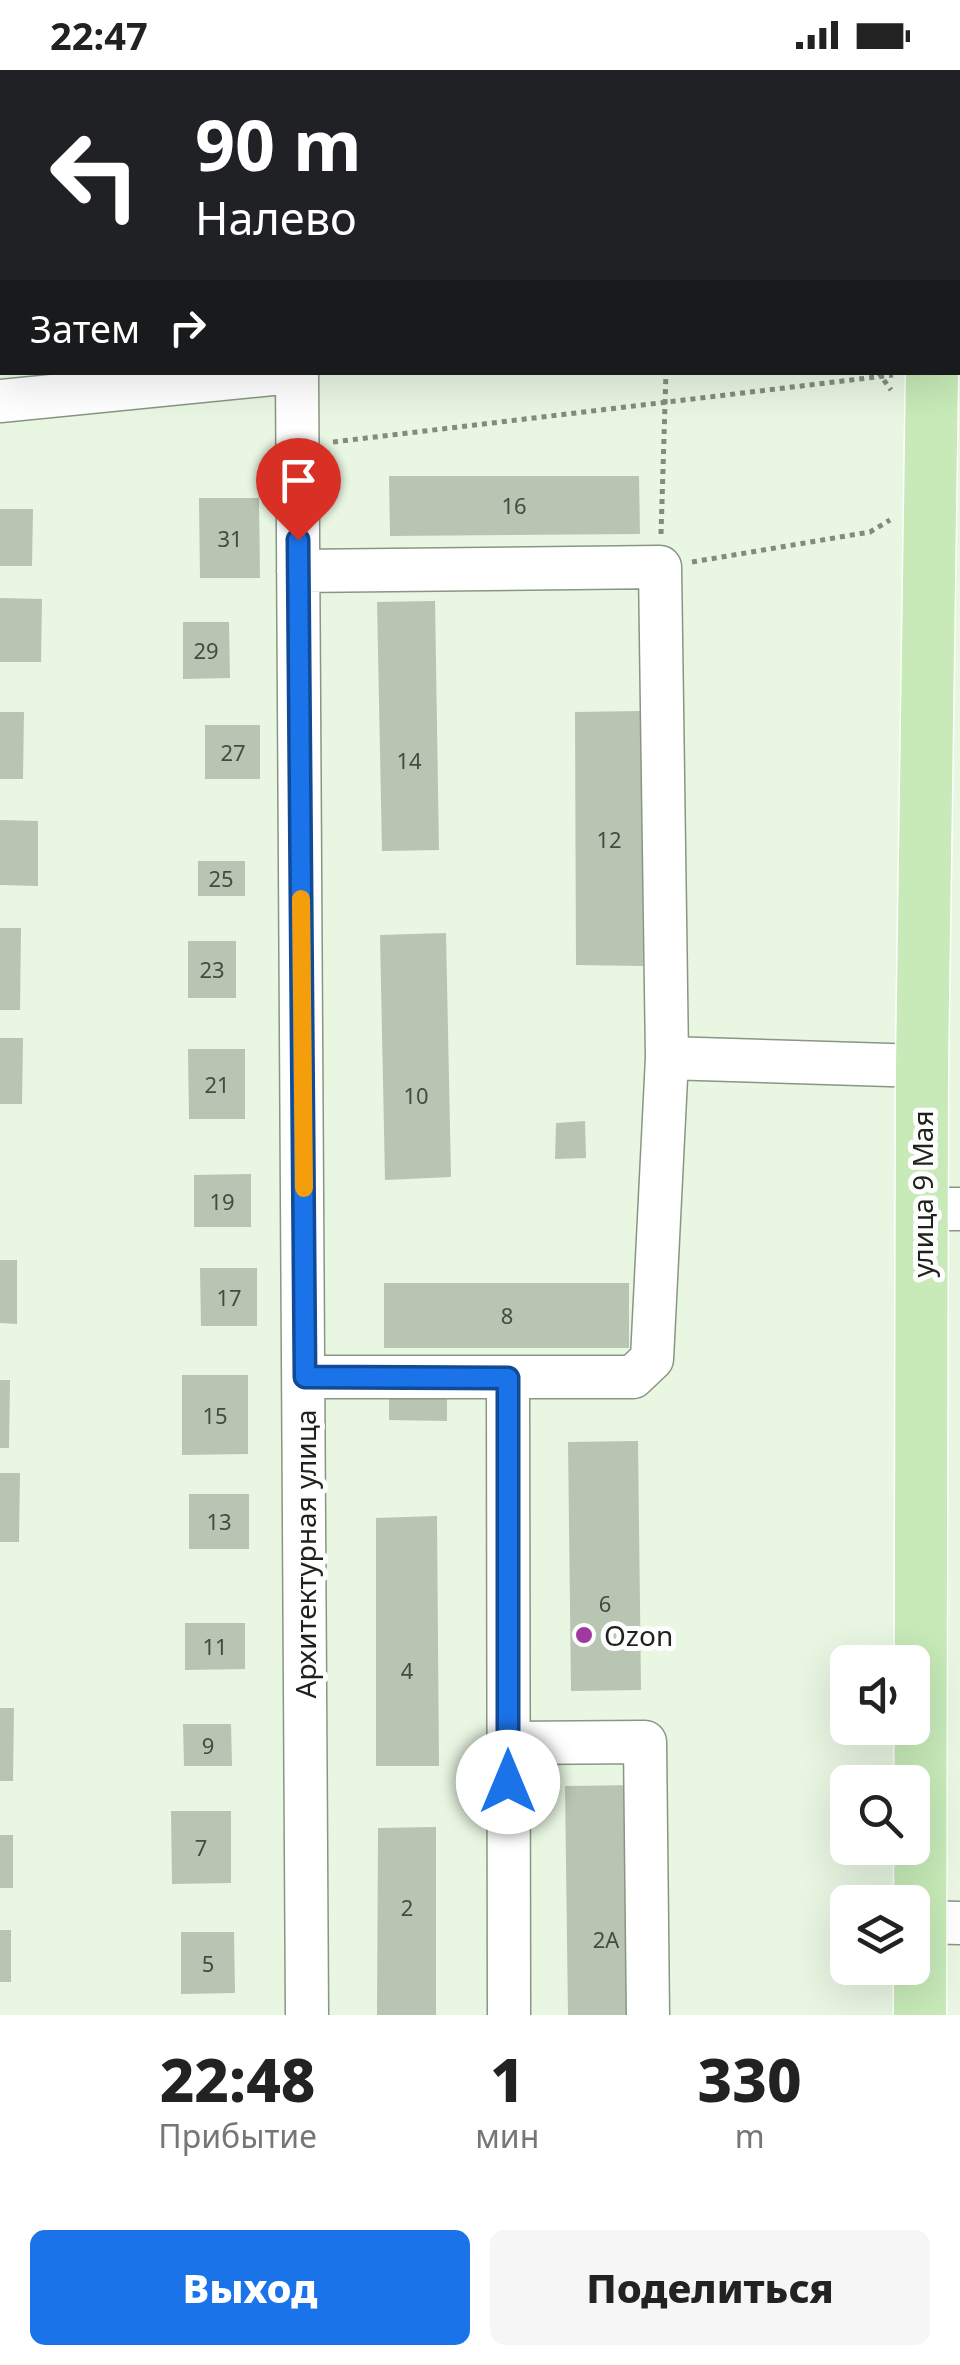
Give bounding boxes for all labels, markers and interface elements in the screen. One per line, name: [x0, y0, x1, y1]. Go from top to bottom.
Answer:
text: 22:47: [50, 9, 148, 61]
text: 90 m: [195, 96, 362, 192]
icon: left: [30, 110, 160, 240]
text: Налево: [195, 187, 357, 248]
icon: right: [160, 300, 215, 355]
text: Затем: [30, 302, 140, 354]
pin: [256, 438, 341, 541]
icon: arrive: [271, 453, 326, 508]
house number: 16: [501, 490, 527, 520]
house number: 31: [217, 523, 243, 553]
house number: 29: [193, 635, 219, 665]
house number: 27: [220, 737, 246, 767]
house number: 14: [396, 745, 422, 775]
house number: 12: [596, 824, 622, 854]
house number: 25: [208, 863, 234, 893]
house number: 23: [199, 954, 225, 984]
house number: 21: [204, 1069, 230, 1099]
house number: 10: [403, 1080, 429, 1110]
street label: улица 9 Мая: [903, 1110, 941, 1278]
house number: 19: [209, 1186, 235, 1216]
house number: 17: [216, 1282, 242, 1312]
house number: 8: [501, 1300, 513, 1330]
house number: 15: [202, 1400, 228, 1430]
street label: Архитектурная улица: [286, 1410, 324, 1698]
house number: 13: [206, 1506, 232, 1536]
house number: 6: [599, 1588, 611, 1618]
place label: Ozon: [604, 1616, 673, 1654]
marker: Ozon: [573, 1624, 595, 1646]
house number: 11: [202, 1631, 228, 1661]
map controls: [830, 1645, 930, 1985]
button: sound: [830, 1645, 930, 1745]
house number: 4: [401, 1655, 414, 1685]
house number: 9: [202, 1730, 214, 1760]
position arrow: [456, 1730, 560, 1834]
button: search: [830, 1765, 930, 1865]
house number: 7: [195, 1832, 207, 1862]
button: layers: [830, 1885, 930, 1985]
house number: 2: [401, 1892, 413, 1922]
house number: 2А: [593, 1924, 620, 1954]
house number: 5: [202, 1948, 214, 1978]
text: 22:48: [160, 2038, 316, 2120]
text: 1: [490, 2038, 525, 2120]
text: 330: [698, 2038, 802, 2120]
text: Прибытие: [158, 2114, 317, 2157]
text: мин: [475, 2114, 539, 2157]
text: m: [735, 2114, 765, 2157]
button: Выход: [30, 2230, 470, 2345]
button: Поделиться: [490, 2230, 930, 2345]

